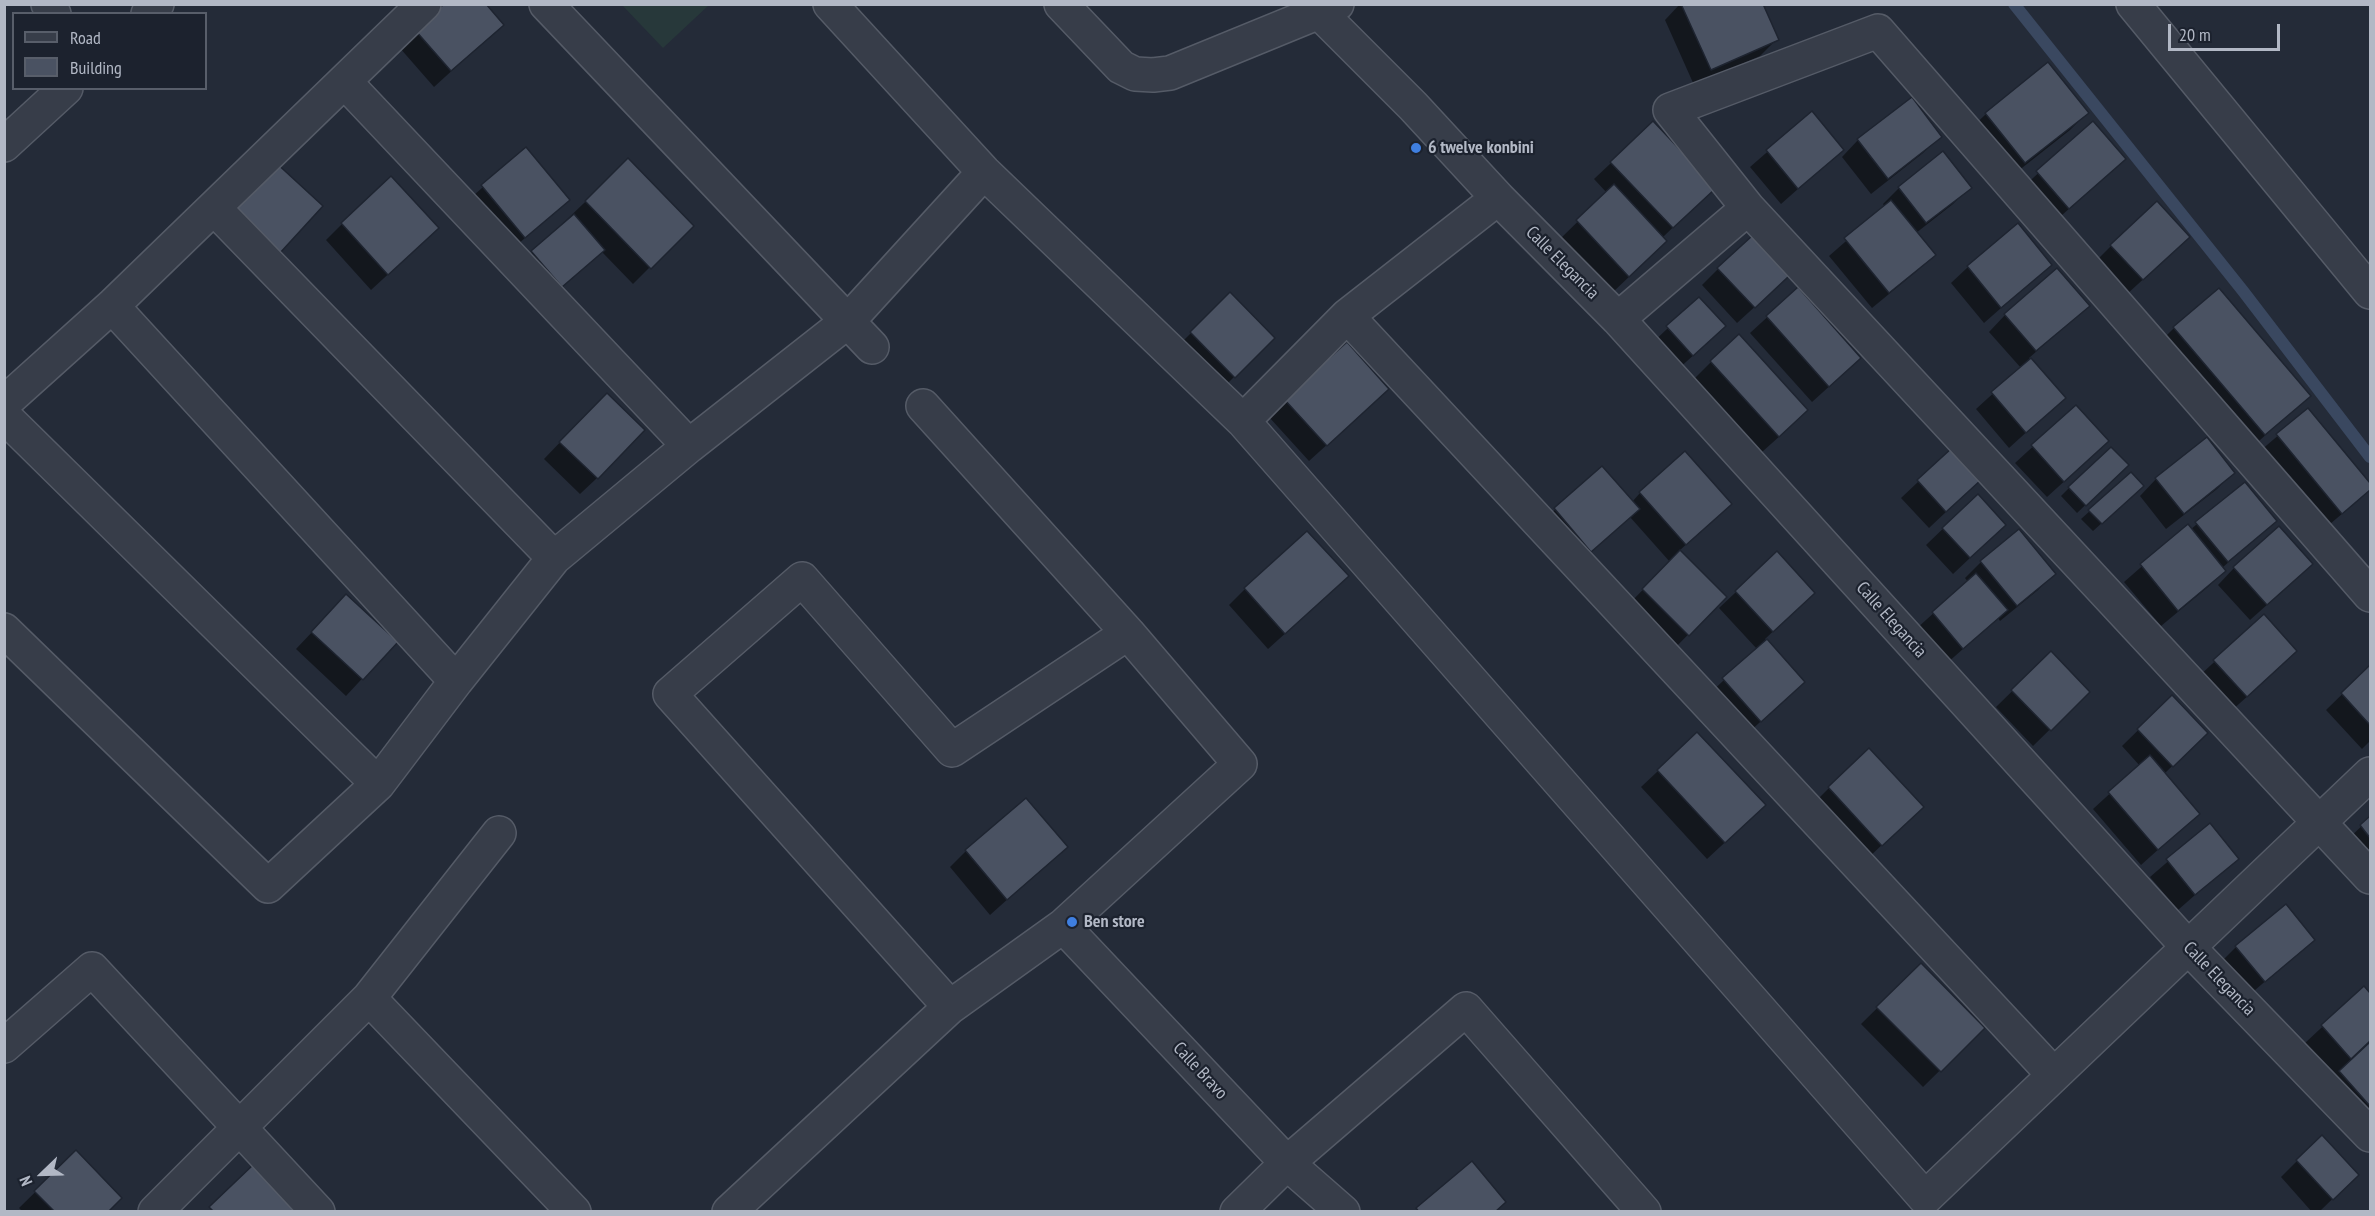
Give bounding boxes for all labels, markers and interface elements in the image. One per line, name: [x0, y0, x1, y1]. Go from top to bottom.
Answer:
legend: [12, 12, 207, 90]
scale bar: [2171, 12, 2284, 50]
text: 20 m: [2179, 23, 2211, 46]
text: Road: [70, 26, 101, 49]
text: Building: [70, 56, 122, 79]
place label: 6 twelve konbini: [1428, 137, 1534, 159]
marker: 6 twelve konbini: [1409, 141, 1423, 155]
street label: Calle Elegancia: [1521, 222, 1603, 304]
street label: Calle Elegancia: [1851, 578, 1931, 662]
place label: Ben store: [1084, 911, 1145, 933]
marker: Ben store: [1065, 915, 1079, 929]
street label: Calle Elegancia: [2178, 938, 2260, 1020]
street label: Calle Bravo: [1168, 1038, 1232, 1104]
north arrow: [12, 1144, 72, 1204]
text: N: [15, 1173, 36, 1189]

